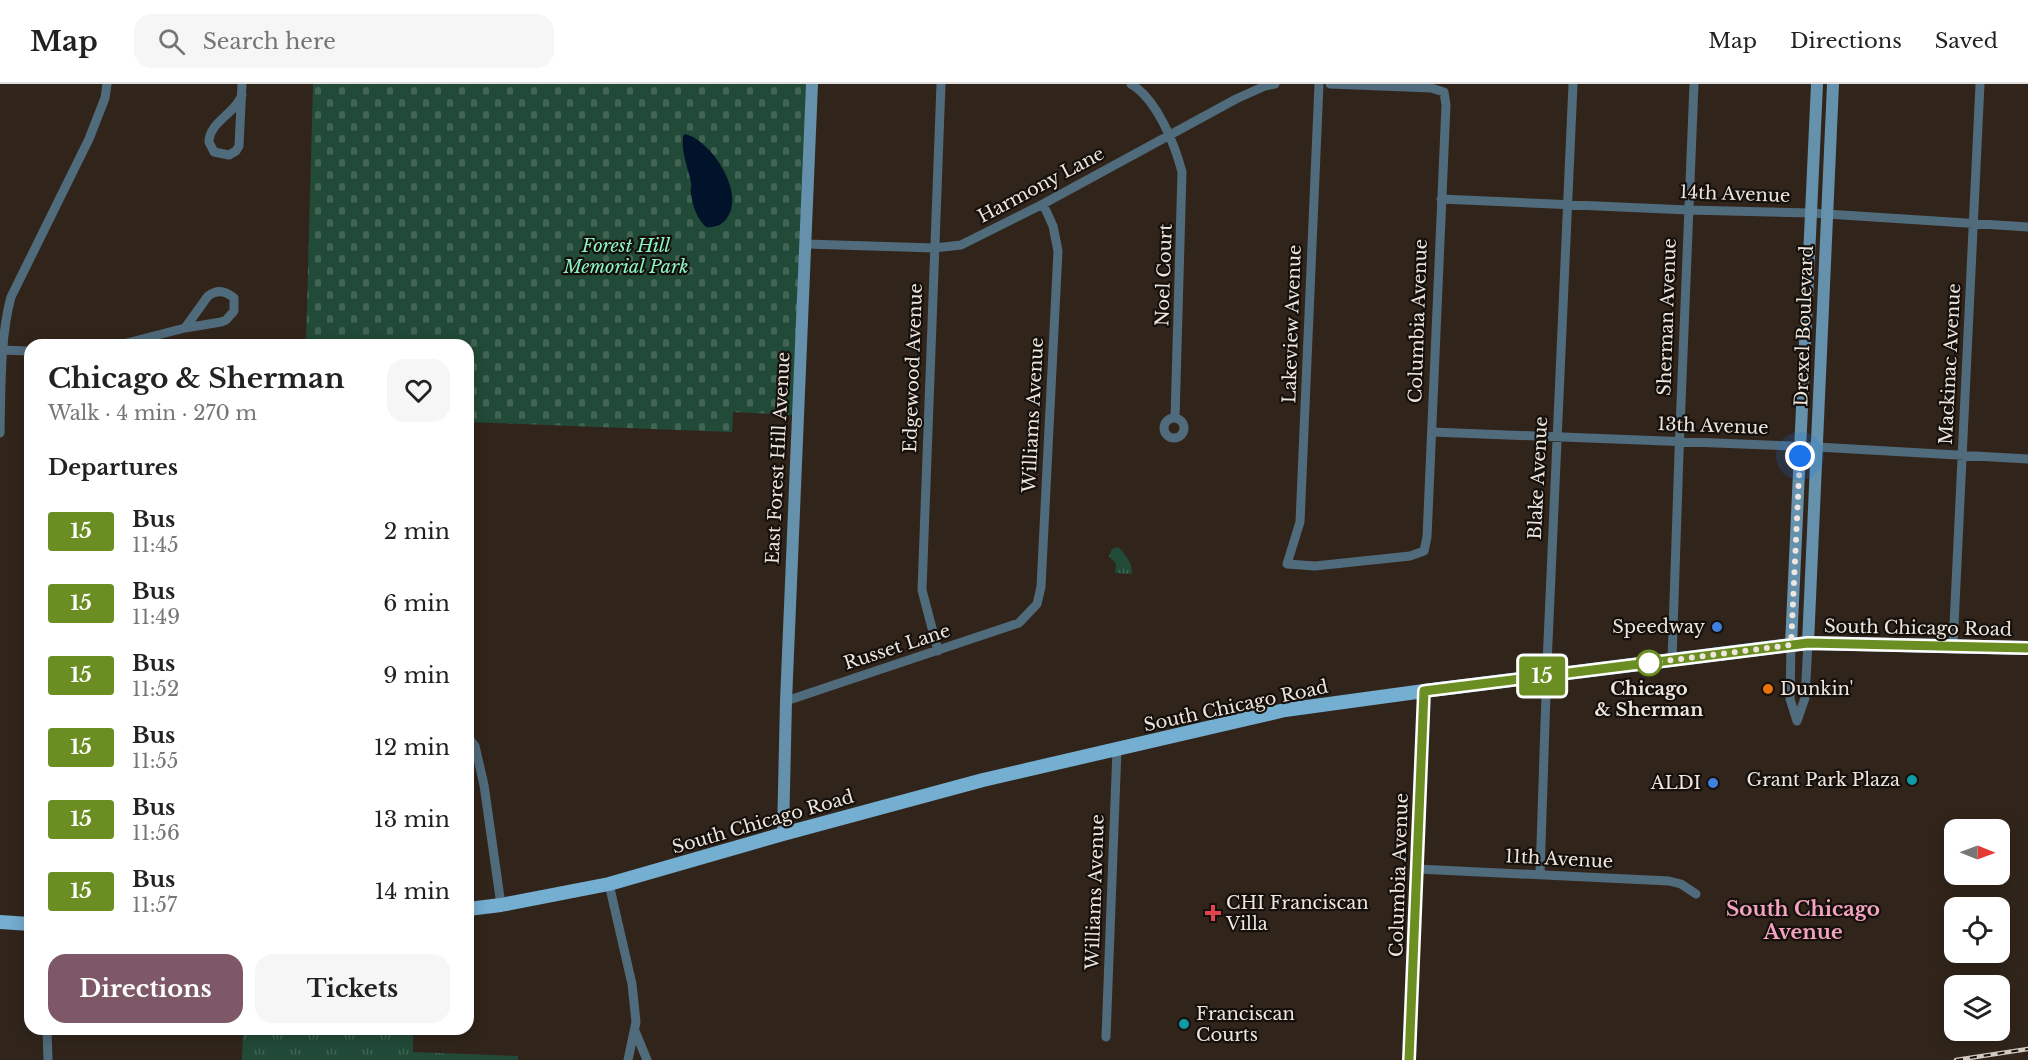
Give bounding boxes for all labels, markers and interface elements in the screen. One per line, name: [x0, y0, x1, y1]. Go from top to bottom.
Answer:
search box: [134, 14, 554, 68]
text: Map: [30, 24, 98, 59]
icon: search: [155, 25, 188, 58]
text: Search here: [203, 28, 336, 55]
text: Map: [1708, 28, 1757, 54]
text: Directions: [1790, 28, 1902, 54]
text: Saved: [1935, 28, 1998, 54]
street label: Harmony Lane: [974, 142, 1108, 228]
street label: 14th Avenue: [1679, 181, 1791, 207]
street label: Noel Court: [1151, 223, 1177, 327]
park label: Forest Hill Memorial Park: [563, 235, 688, 278]
street label: Sherman Avenue: [1653, 238, 1681, 396]
street label: Columbia Avenue: [1404, 239, 1432, 403]
street label: Lakeview Avenue: [1278, 244, 1306, 404]
street label: Drexel Boulevard: [1790, 245, 1818, 407]
street label: Edgewood Avenue: [899, 283, 927, 453]
street label: Mackinac Avenue: [1935, 283, 1965, 445]
street label: Williams Avenue: [1018, 337, 1048, 494]
street label: East Forest Hill Avenue: [761, 351, 795, 565]
button: heart: [387, 359, 450, 422]
text: Chicago & Sherman: [48, 361, 345, 396]
text: Walk · 4 min · 270 m: [48, 401, 257, 425]
street label: 13th Avenue: [1657, 413, 1769, 439]
street label: Blake Avenue: [1524, 416, 1552, 540]
your location: [1785, 441, 1815, 471]
text: Departures: [48, 454, 178, 481]
text: Bus: [132, 506, 175, 533]
text: 15: [70, 518, 92, 544]
text: 2 min: [384, 518, 450, 545]
text: 11:45: [132, 533, 179, 557]
text: Bus: [132, 578, 175, 605]
text: 15: [70, 590, 92, 616]
text: 6 min: [383, 590, 450, 617]
text: 11:49: [132, 605, 180, 629]
street label: South Chicago Road: [1824, 615, 2012, 641]
place label: Speedway: [1612, 616, 1705, 638]
street label: Russet Lane: [841, 619, 953, 675]
marker: Speedway: [1710, 620, 1724, 634]
text: Bus: [132, 650, 175, 677]
marker: Chicago & Sherman: [1636, 650, 1662, 676]
line badge: 15: [1515, 656, 1569, 696]
text: 15: [70, 662, 92, 688]
text: 9 min: [383, 662, 450, 689]
text: 15: [1531, 663, 1553, 689]
street label: South Chicago Road: [1142, 676, 1330, 736]
text: 11:52: [132, 677, 179, 701]
place label: Chicago & Sherman: [1595, 678, 1703, 721]
place label: Dunkin': [1780, 678, 1854, 700]
marker: Dunkin': [1761, 682, 1775, 696]
text: Bus: [132, 722, 175, 749]
text: 15: [70, 734, 92, 760]
text: 12 min: [374, 734, 450, 761]
text: 11:55: [132, 749, 178, 773]
place label: Grant Park Plaza: [1747, 769, 1900, 791]
place label: ALDI: [1650, 772, 1701, 794]
marker: Grant Park Plaza: [1905, 773, 1919, 787]
marker: ALDI: [1706, 776, 1720, 790]
street label: South Chicago Road: [670, 786, 856, 858]
street label: Columbia Avenue: [1385, 793, 1413, 957]
text: Bus: [132, 794, 175, 821]
text: 15: [70, 806, 92, 832]
text: 13 min: [374, 806, 450, 833]
street label: Williams Avenue: [1081, 814, 1109, 971]
north arrow: [1944, 819, 2010, 885]
map controls: [1944, 819, 2010, 1041]
text: 11:56: [132, 821, 180, 845]
street label: 11th Avenue: [1504, 845, 1614, 873]
text: Bus: [132, 866, 175, 893]
text: 15: [70, 878, 92, 904]
text: 14 min: [375, 878, 450, 905]
place label: CHI Franciscan Villa: [1225, 892, 1369, 935]
text: 11:57: [132, 893, 177, 917]
district label: South Chicago Avenue: [1726, 897, 1880, 944]
button: locate: [1944, 897, 2010, 963]
marker: CHI Franciscan Villa: [1204, 904, 1222, 922]
button: Directions: [48, 954, 243, 1023]
button: Tickets: [255, 954, 450, 1023]
button: layers: [1944, 975, 2010, 1041]
place label: Franciscan Courts: [1196, 1003, 1295, 1046]
marker: Franciscan Courts: [1177, 1017, 1191, 1031]

